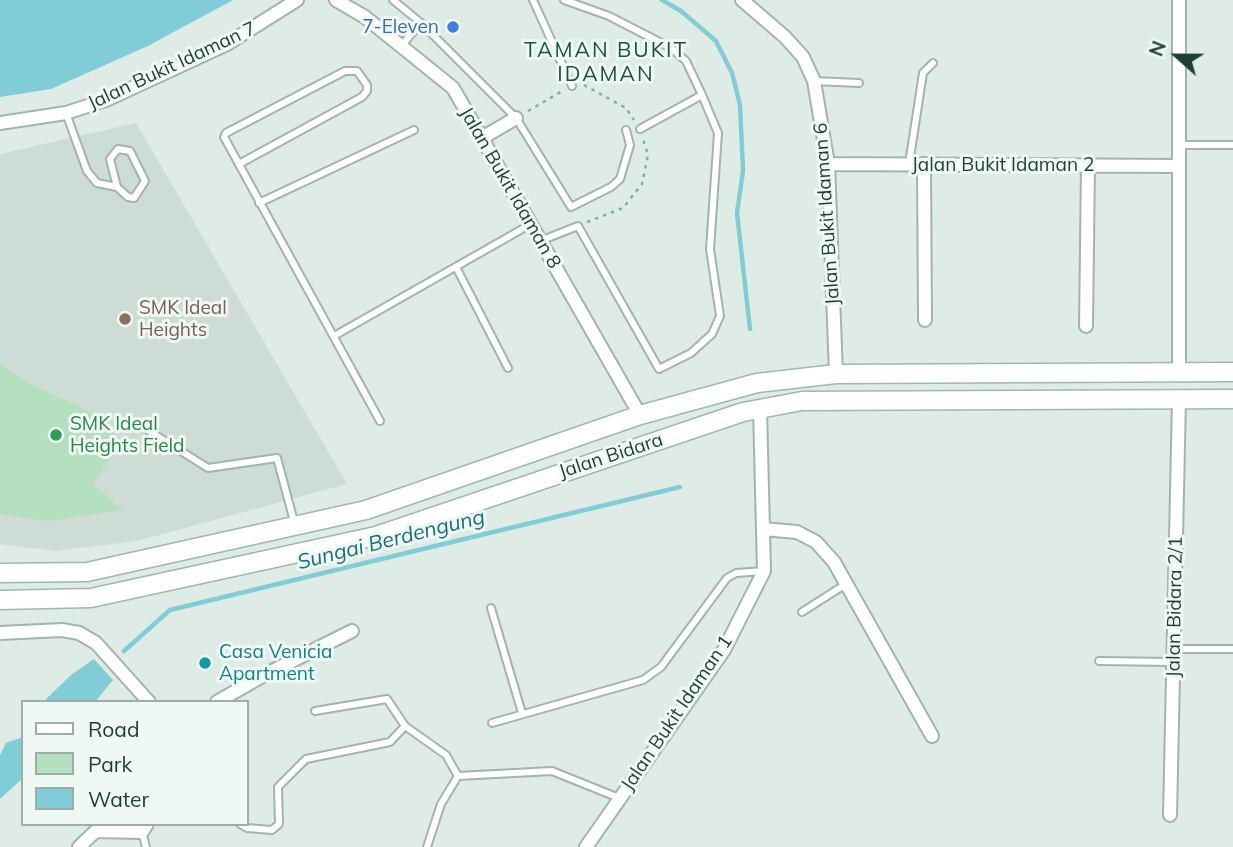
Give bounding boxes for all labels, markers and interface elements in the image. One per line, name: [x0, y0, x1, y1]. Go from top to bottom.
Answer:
place label: 7-Eleven: [362, 16, 439, 38]
street label: Jalan Bukit Idaman 7: [84, 17, 260, 115]
marker: 7-Eleven: [445, 19, 461, 35]
north arrow: [1142, 21, 1212, 91]
text: N: [1144, 37, 1171, 59]
district label: TAMAN BUKIT IDAMAN: [525, 38, 687, 88]
street label: Jalan Bukit Idaman 8: [454, 103, 566, 273]
street label: Jalan Bukit Idaman 6: [809, 122, 845, 306]
street label: Jalan Bukit Idaman 2: [912, 154, 1094, 176]
place label: SMK Ideal Heights: [139, 297, 227, 341]
marker: SMK Ideal Heights: [117, 311, 133, 327]
place label: SMK Ideal Heights Field: [70, 413, 184, 457]
marker: SMK Ideal Heights Field: [48, 427, 64, 443]
street label: Jalan Bidara: [556, 428, 666, 484]
water label: Sungai Berdengung: [295, 504, 487, 576]
street label: Jalan Bidara 2/1: [1162, 536, 1188, 678]
street label: Jalan Bukit Idaman 1: [616, 631, 738, 795]
place label: Casa Venicia Apartment: [219, 641, 332, 685]
marker: Casa Venicia Apartment: [197, 655, 213, 671]
legend: [21, 700, 248, 826]
text: Road: [88, 716, 139, 742]
text: Park: [88, 751, 132, 777]
text: Water: [88, 786, 149, 812]

